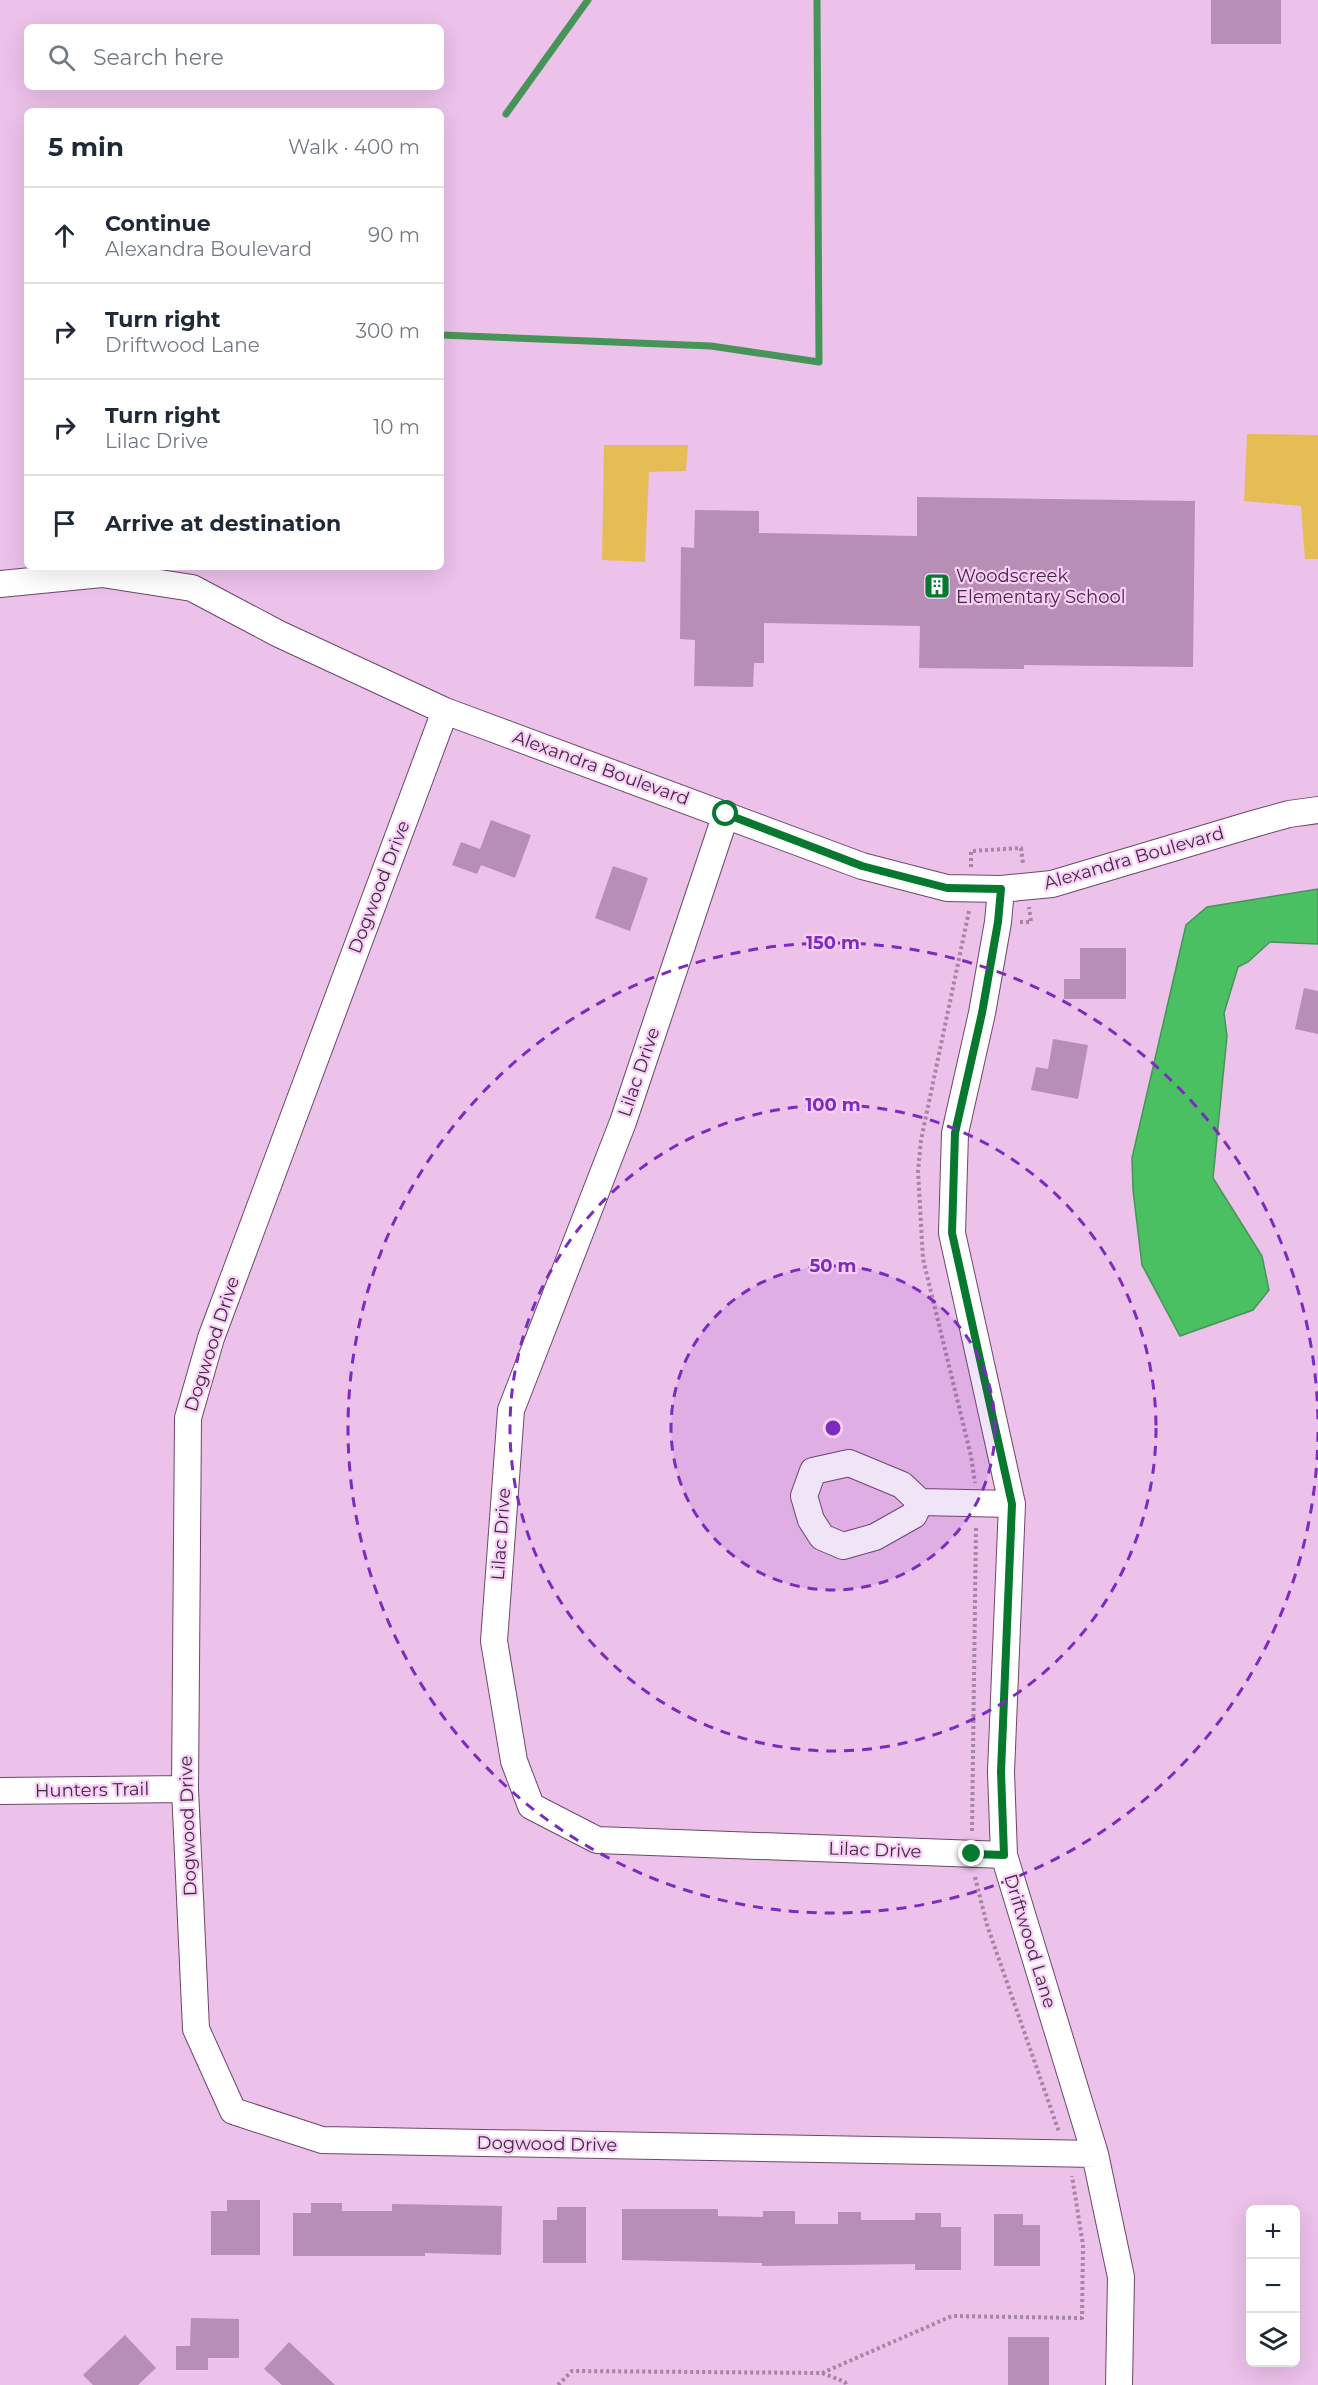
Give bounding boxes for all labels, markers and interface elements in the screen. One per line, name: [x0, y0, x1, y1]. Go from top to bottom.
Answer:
search box: [24, 24, 444, 90]
icon: search: [45, 41, 78, 74]
text: Search here: [93, 44, 224, 71]
text: 5 min: [48, 131, 124, 163]
text: Walk · 400 m: [288, 135, 420, 159]
text: Continue: [105, 210, 211, 237]
icon: ahead: [48, 219, 81, 252]
text: 90 m: [368, 223, 420, 247]
text: Alexandra Boulevard: [105, 237, 312, 261]
text: Turn right: [105, 306, 220, 333]
icon: right: [48, 315, 81, 348]
text: 300 m: [356, 319, 420, 343]
text: Driftwood Lane: [105, 333, 260, 357]
text: Turn right: [105, 402, 220, 429]
icon: right: [48, 411, 81, 444]
text: 10 m: [373, 415, 420, 439]
text: Lilac Drive: [105, 429, 208, 453]
icon: arrive: [48, 507, 81, 540]
text: Arrive at destination: [105, 510, 341, 537]
place label: Woodscreek Elementary School: [956, 565, 1126, 608]
building icon: Woodscreek Elementary School: [922, 571, 952, 601]
street label: Alexandra Boulevard: [510, 726, 692, 810]
route start: [712, 800, 738, 826]
street label: Dogwood Drive: [344, 817, 415, 957]
street label: Alexandra Boulevard: [1041, 822, 1227, 894]
text: 150 m: [806, 932, 860, 954]
street label: Lilac Drive: [613, 1024, 665, 1120]
text: 100 m: [805, 1094, 861, 1116]
text: 50 m: [810, 1255, 856, 1277]
street label: Dogwood Drive: [180, 1274, 244, 1414]
centre of rings: [823, 1418, 843, 1438]
street label: Lilac Drive: [487, 1487, 515, 1581]
street label: Dogwood Drive: [175, 1755, 201, 1897]
street label: Hunters Trail: [35, 1778, 149, 1802]
street label: Lilac Drive: [828, 1837, 922, 1863]
route end: [958, 1840, 984, 1866]
street label: Driftwood Lane: [999, 1871, 1061, 2011]
street label: Dogwood Drive: [476, 2132, 618, 2156]
map controls: [1246, 2205, 1300, 2367]
button: +: [1246, 2205, 1300, 2259]
button: −: [1246, 2259, 1300, 2313]
button: layers: [1246, 2313, 1300, 2367]

